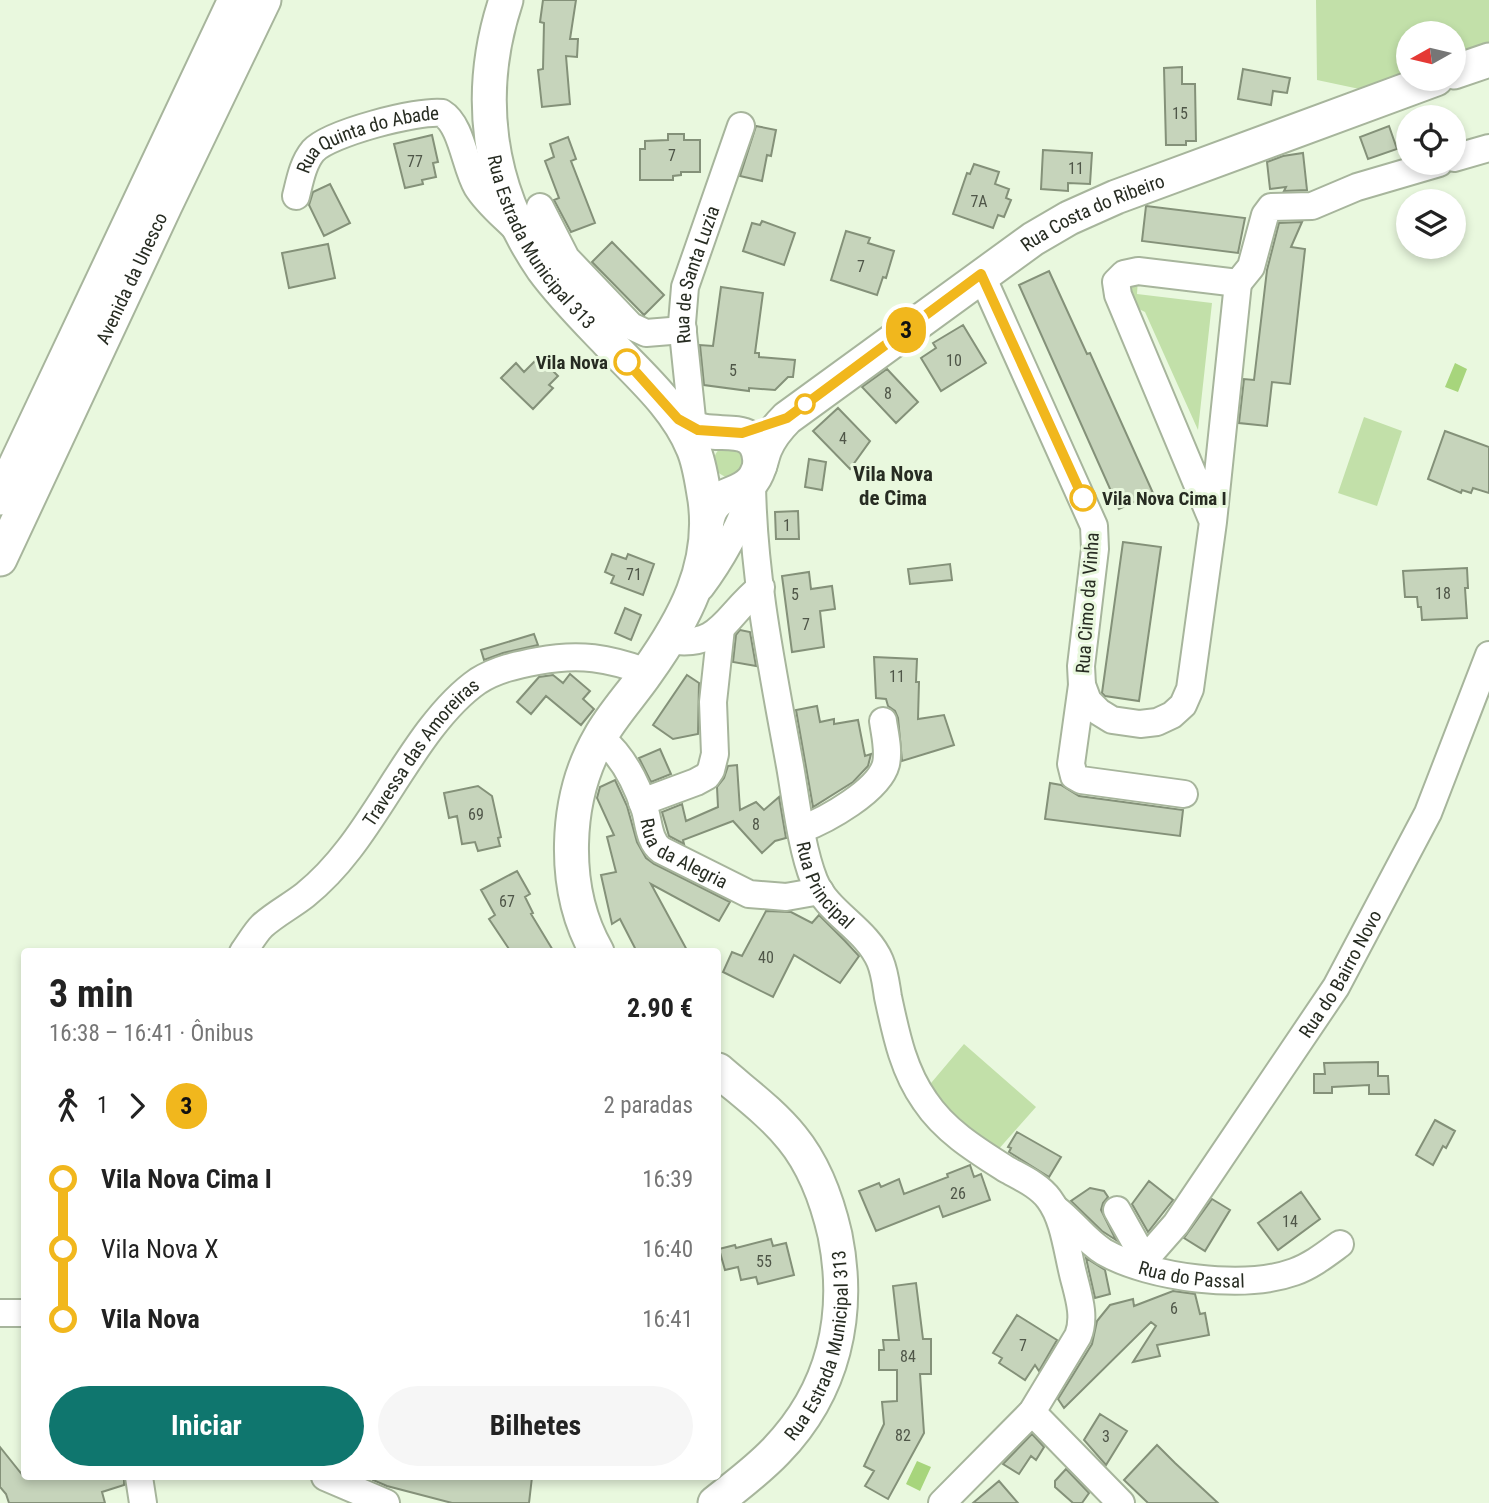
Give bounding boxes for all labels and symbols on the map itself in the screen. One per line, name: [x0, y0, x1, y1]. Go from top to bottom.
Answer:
north arrow: [1396, 21, 1466, 91]
street label: Rua Quinta do Abade: [292, 102, 439, 177]
house number: 15: [1172, 104, 1188, 123]
house number: 7: [668, 146, 676, 165]
house number: 77: [407, 152, 423, 171]
street label: Rua Estrada Municipal 313: [483, 153, 600, 334]
house number: 11: [1068, 159, 1084, 178]
street label: Rua Costa do Ribeiro: [1016, 169, 1168, 256]
house number: 7A: [970, 192, 988, 211]
street label: Rua de Santa Luzia: [671, 203, 724, 345]
street label: Avenida da Unesco: [91, 209, 172, 348]
house number: 7: [857, 257, 865, 276]
line badge: 3: [883, 307, 929, 353]
marker: Vila Nova: [614, 349, 640, 375]
place label: Vila Nova: [536, 351, 608, 374]
house number: 10: [946, 351, 962, 370]
house number: 5: [729, 361, 737, 380]
house number: 8: [884, 384, 892, 403]
unlabelled marker: [795, 394, 815, 414]
house number: 4: [839, 429, 847, 448]
district label: Vila Nova de Cima: [853, 462, 933, 510]
marker: Vila Nova Cima I: [1070, 485, 1096, 511]
place label: Vila Nova Cima I: [1102, 487, 1227, 510]
house number: 1: [783, 516, 791, 535]
street label: Rua Cimo da Vinha: [1071, 532, 1104, 674]
house number: 71: [626, 565, 642, 584]
house number: 18: [1435, 584, 1451, 603]
house number: 5: [791, 585, 799, 604]
house number: 7: [802, 615, 810, 634]
house number: 11: [889, 667, 905, 686]
street label: Travessa das Amoreiras: [358, 673, 484, 831]
house number: 69: [468, 805, 484, 824]
house number: 8: [752, 815, 760, 834]
street label: Rua da Alegria: [635, 816, 731, 894]
street label: Rua Principal: [791, 839, 859, 934]
house number: 67: [499, 892, 515, 911]
street label: Rua do Bairro Novo: [1294, 906, 1387, 1042]
house number: 40: [758, 948, 774, 967]
house number: 26: [950, 1184, 966, 1203]
house number: 14: [1282, 1212, 1298, 1231]
street label: Rua Estrada Municipal 313: [779, 1249, 853, 1445]
house number: 55: [756, 1252, 772, 1271]
street label: Rua do Passal: [1136, 1256, 1245, 1293]
house number: 6: [1170, 1299, 1178, 1318]
house number: 7: [1019, 1336, 1027, 1355]
house number: 84: [900, 1347, 916, 1366]
house number: 82: [895, 1426, 911, 1445]
house number: 3: [1102, 1427, 1110, 1446]

